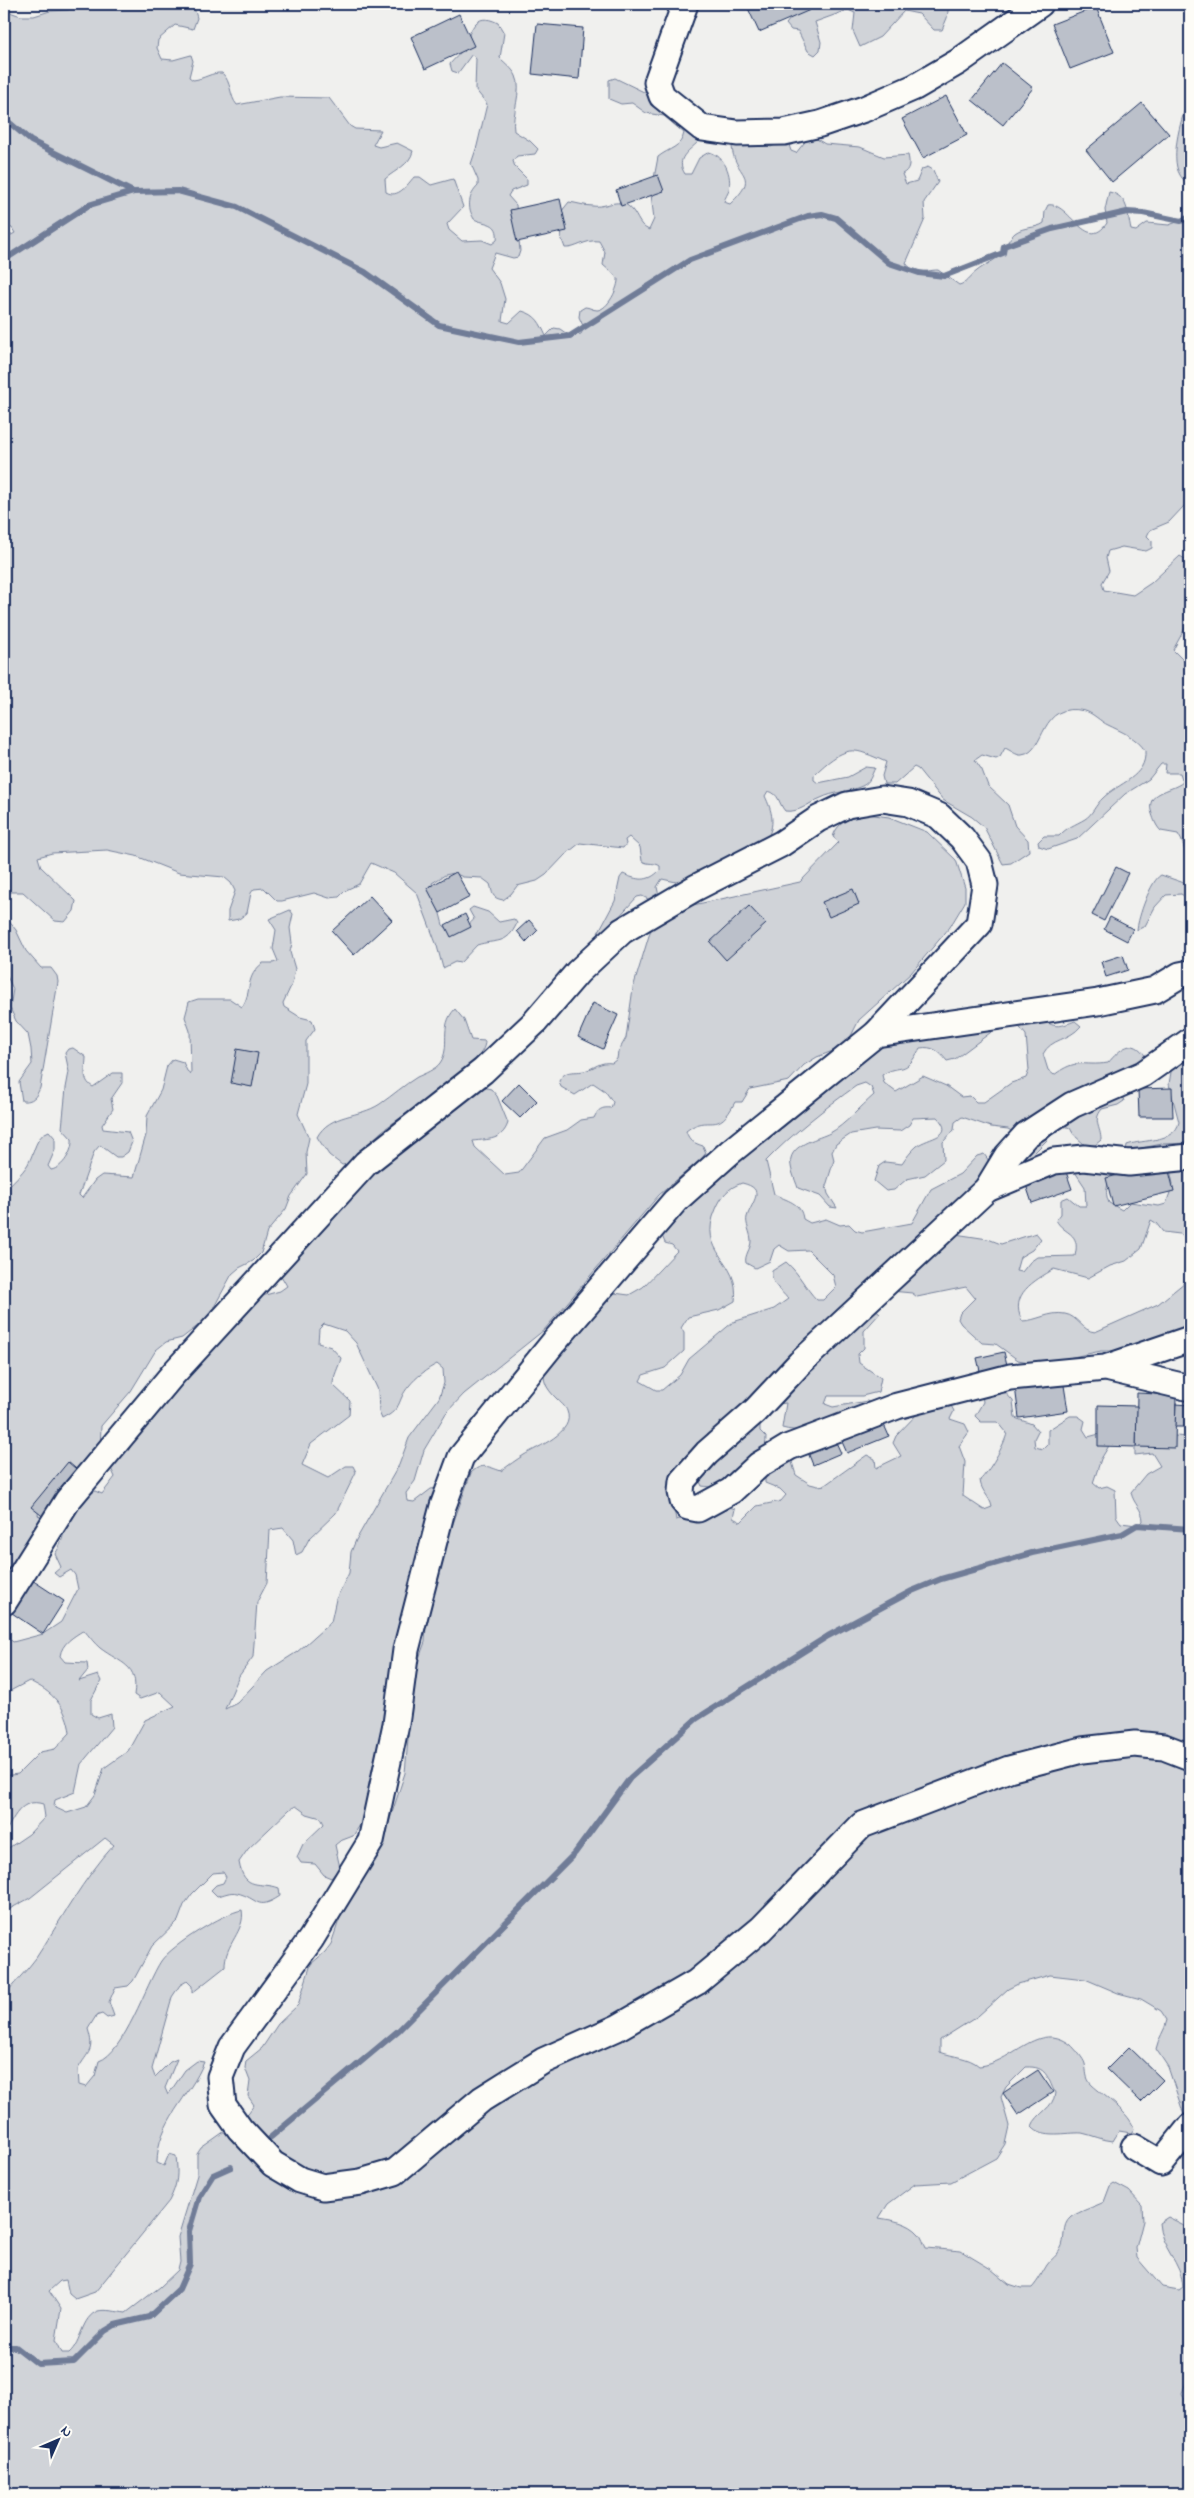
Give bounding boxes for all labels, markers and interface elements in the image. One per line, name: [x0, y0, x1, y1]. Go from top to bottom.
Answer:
north arrow: [32, 2416, 82, 2466]
text: N: [55, 2421, 77, 2443]

